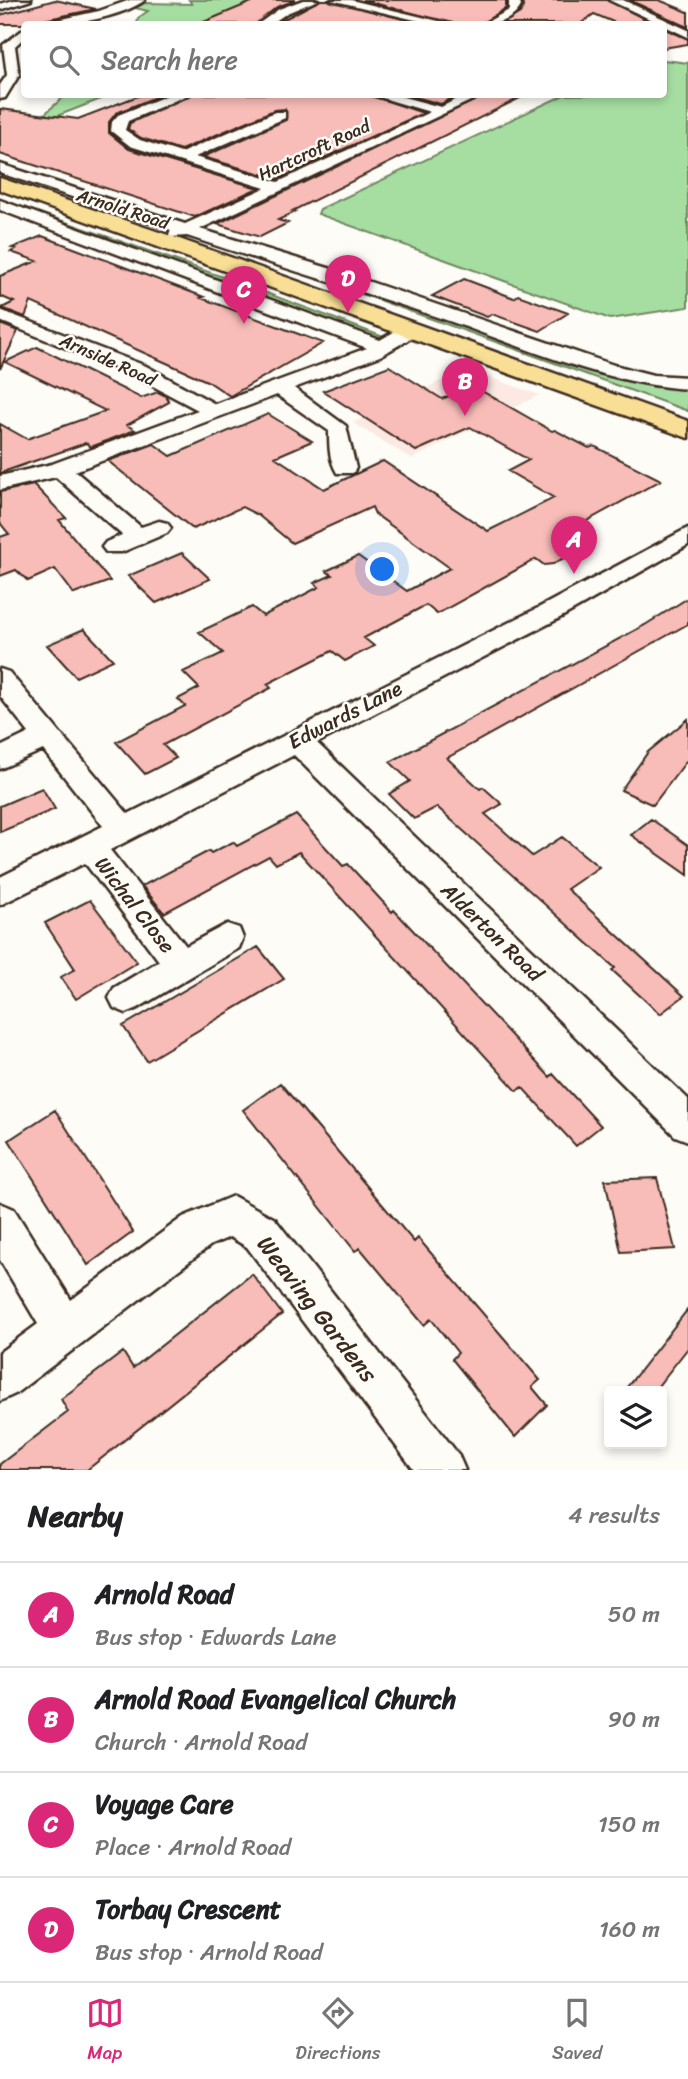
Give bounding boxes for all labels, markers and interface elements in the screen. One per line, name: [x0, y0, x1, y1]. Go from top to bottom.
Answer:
search box: [21, 21, 667, 98]
text: Search here: [101, 37, 238, 83]
icon: search: [45, 41, 83, 79]
street label: Hartcroft Road: [253, 109, 377, 190]
street label: Arnold Road: [71, 179, 175, 240]
pin: D: [325, 255, 371, 313]
pin: C: [221, 266, 267, 324]
street label: Arnside Road: [54, 324, 163, 396]
pin: B: [442, 358, 488, 416]
pin: A: [551, 516, 597, 574]
your location: [365, 552, 399, 586]
street label: Edwards Lane: [281, 670, 409, 760]
street label: Wichal Close: [85, 848, 186, 962]
street label: Alderton Road: [431, 872, 554, 993]
street label: Weaving Gardens: [246, 1226, 389, 1393]
map controls: [604, 1386, 667, 1449]
button: layers: [604, 1386, 667, 1449]
text: Nearby: [28, 1489, 123, 1543]
text: 4 results: [568, 1495, 660, 1536]
text: Arnold Road: [95, 1571, 234, 1617]
text: A: [43, 1594, 59, 1635]
text: 50 m: [608, 1594, 660, 1635]
text: Bus stop · Edwards Lane: [95, 1617, 336, 1658]
text: Arnold Road Evangelical Church: [95, 1676, 456, 1722]
text: B: [44, 1699, 58, 1740]
text: 90 m: [608, 1699, 660, 1740]
text: Church · Arnold Road: [95, 1722, 307, 1763]
text: Voyage Care: [95, 1781, 234, 1827]
text: C: [44, 1804, 58, 1845]
text: 150 m: [598, 1804, 660, 1845]
text: Place · Arnold Road: [95, 1827, 291, 1868]
text: Torbay Crescent: [95, 1886, 281, 1932]
text: D: [44, 1909, 58, 1950]
text: 160 m: [599, 1909, 660, 1950]
text: Bus stop · Arnold Road: [95, 1932, 323, 1973]
tab: Map: [86, 1994, 124, 2069]
tab: Directions: [295, 1994, 381, 2069]
tab: Saved: [552, 1994, 602, 2069]

